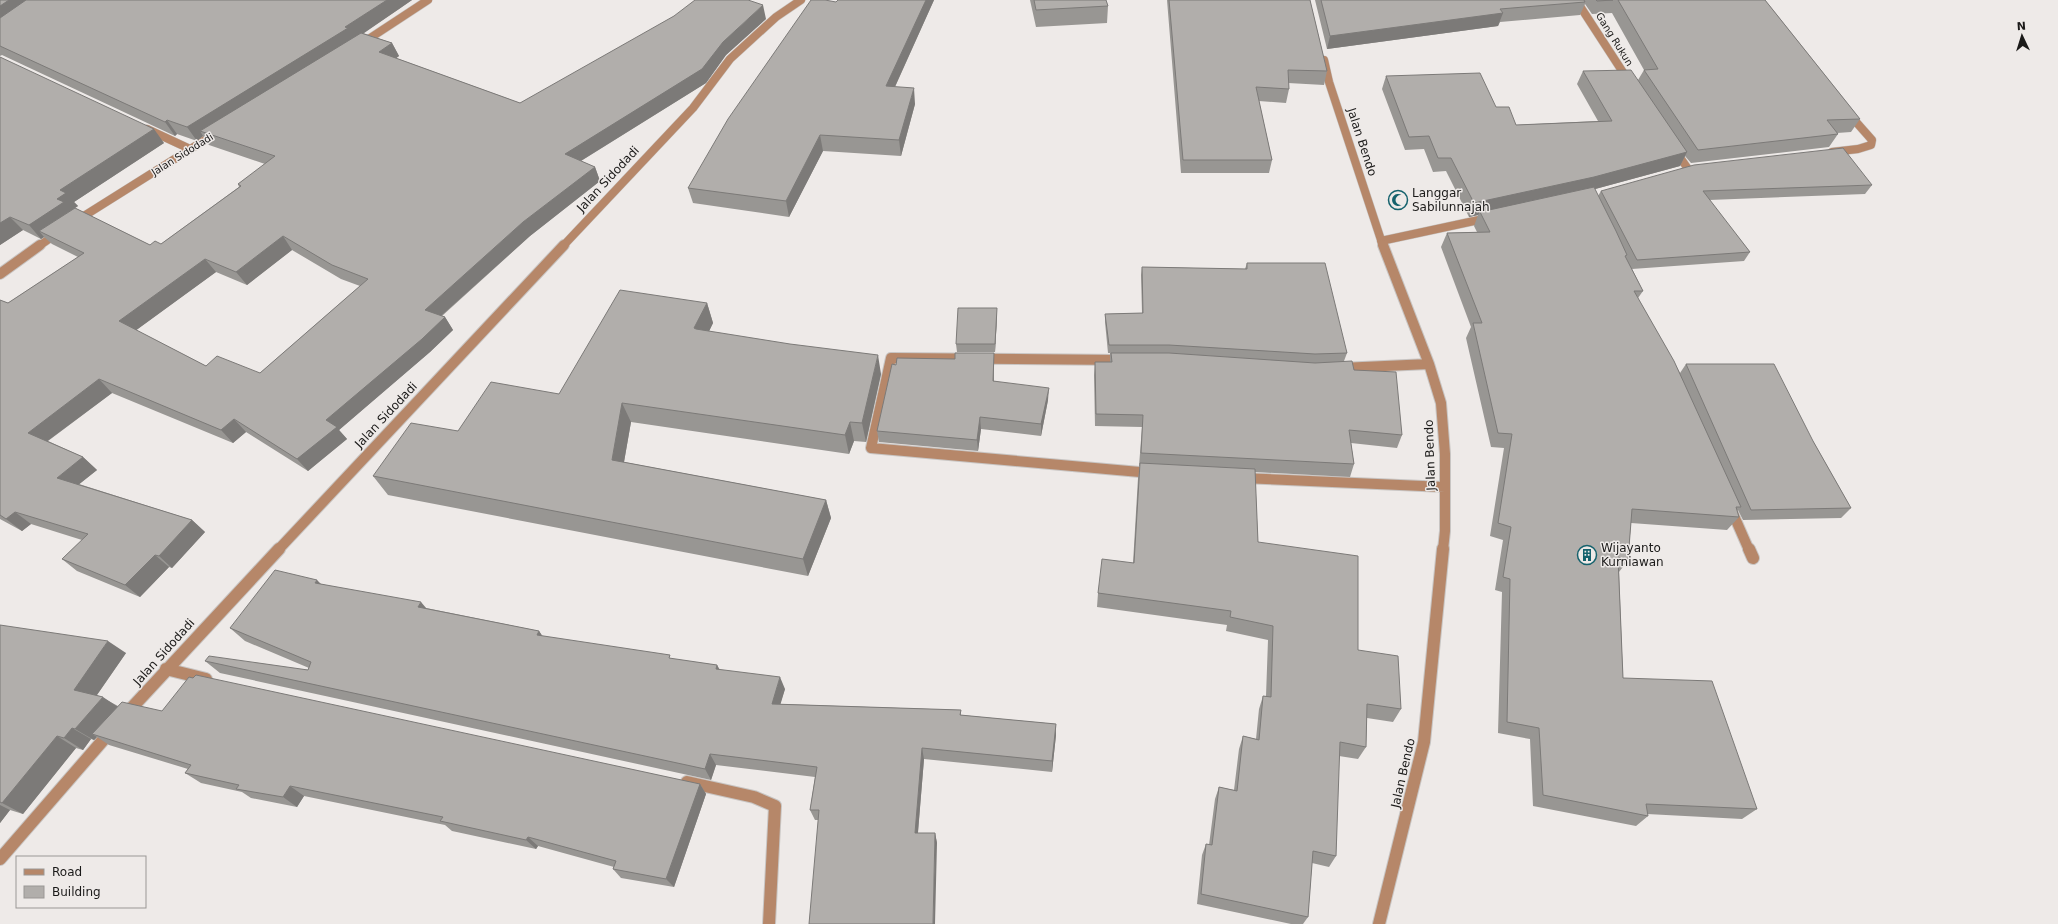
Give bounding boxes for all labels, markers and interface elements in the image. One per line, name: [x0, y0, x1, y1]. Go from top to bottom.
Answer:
street label: Gang Rukun: [1594, 11, 1635, 68]
north arrow: [2002, 16, 2042, 56]
text: N: [2016, 20, 2026, 33]
street label: Jalan Bendo: [1344, 105, 1380, 178]
street label: Jalan Sidodadi: [149, 131, 215, 178]
street label: Jalan Sidodadi: [573, 143, 642, 216]
place label: Langgar Sabilunnajah: [1412, 186, 1490, 214]
mosque icon: Langgar Sabilunnajah: [1387, 189, 1409, 211]
street label: Jalan Sidodadi: [351, 379, 420, 452]
street label: Jalan Bendo: [1422, 419, 1438, 492]
place label: Wijayanto Kurniawan: [1601, 541, 1664, 569]
building icon: Wijayanto Kurniawan: [1576, 544, 1598, 566]
street label: Jalan Sidodadi: [130, 616, 198, 689]
street label: Jalan Bendo: [1388, 737, 1418, 810]
legend: [16, 856, 146, 908]
text: Road: [52, 865, 82, 879]
text: Building: [52, 885, 101, 899]

